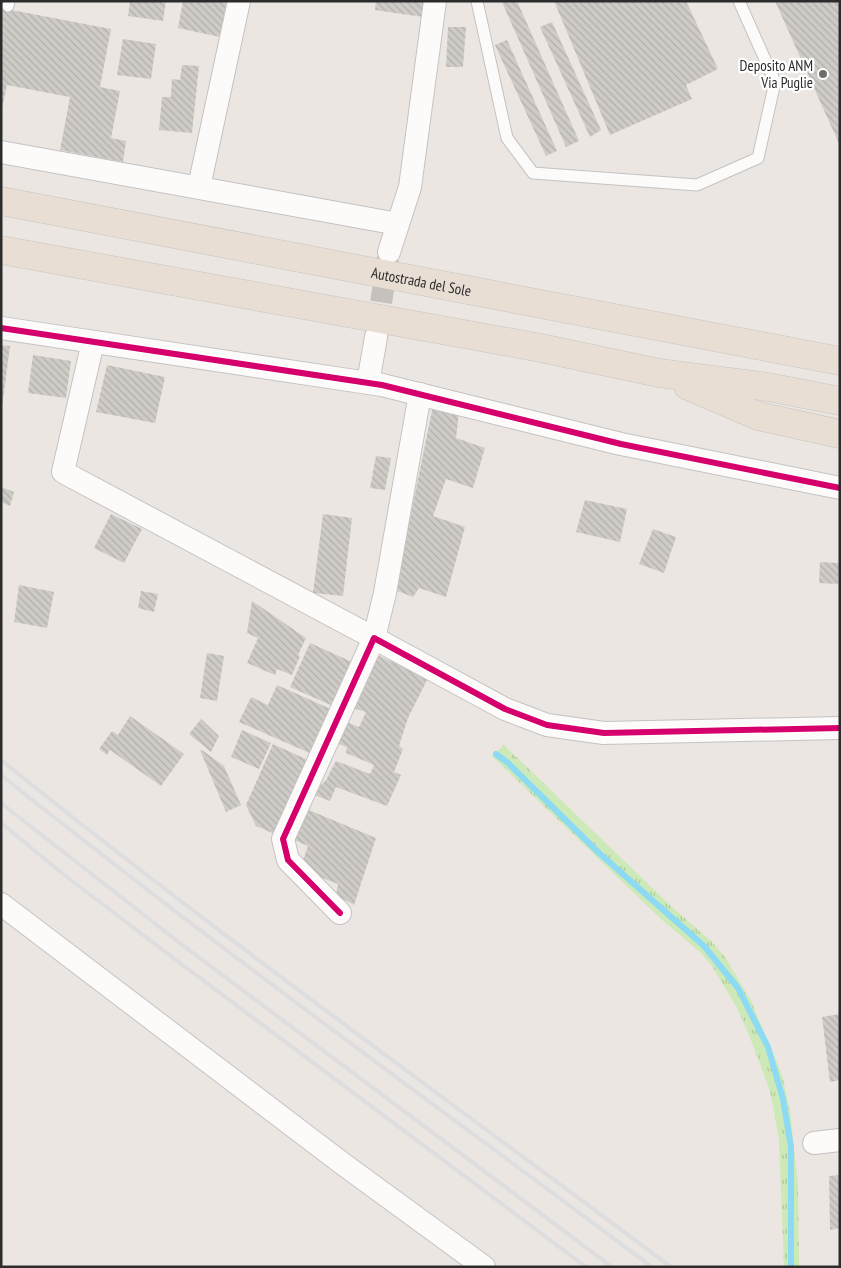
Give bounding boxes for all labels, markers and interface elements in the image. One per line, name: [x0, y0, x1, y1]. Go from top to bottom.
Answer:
place label: Deposito ANM Via Puglie: [740, 56, 813, 92]
marker: Deposito ANM Via Puglie: [817, 68, 829, 80]
street label: Autostrada del Sole: [370, 262, 473, 300]

